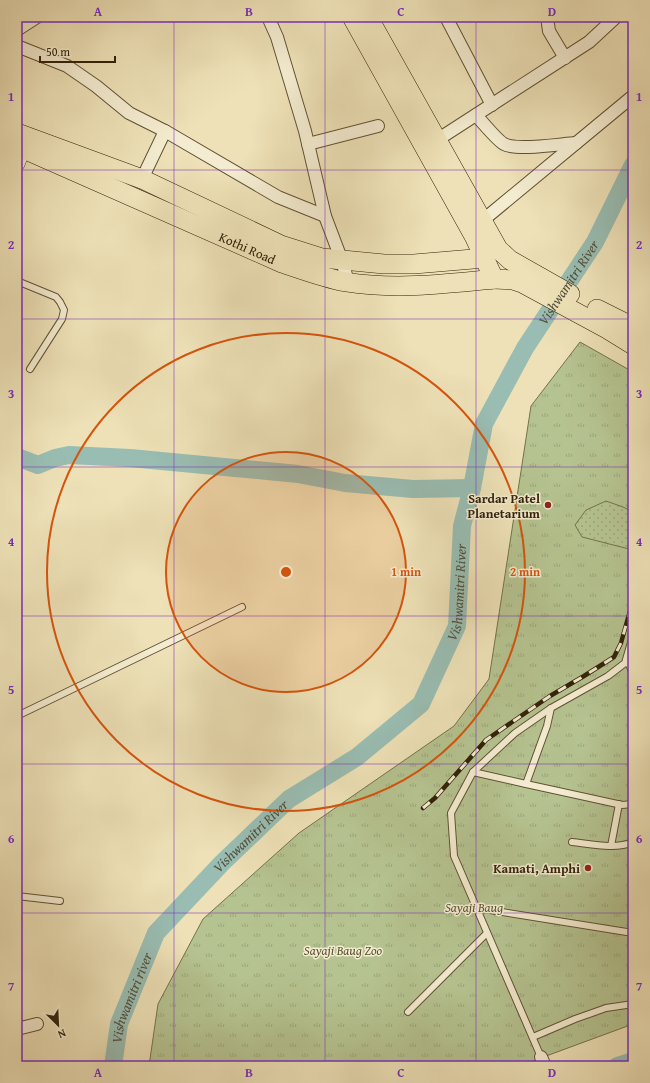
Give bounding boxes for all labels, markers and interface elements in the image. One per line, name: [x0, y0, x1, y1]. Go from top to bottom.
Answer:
text: A: [94, 2, 103, 21]
text: B: [245, 2, 253, 21]
text: C: [397, 2, 405, 21]
text: D: [548, 2, 556, 21]
scale bar: [40, 38, 115, 64]
text: 50 m: [46, 43, 70, 60]
text: 1: [8, 87, 14, 106]
text: 1: [636, 87, 642, 106]
street label: Kothi Road: [216, 227, 279, 269]
text: 2: [8, 235, 15, 254]
water label: Vishwamitri River: [533, 235, 604, 329]
text: 2: [636, 235, 643, 254]
text: 3: [8, 384, 14, 403]
text: 3: [636, 384, 642, 403]
place label: Sardar Patel Planetarium: [467, 489, 541, 523]
marker: Sardar Patel Planetarium: [543, 500, 553, 510]
text: 4: [8, 532, 15, 551]
text: 4: [636, 532, 643, 551]
water label: Vishwamitri River: [441, 542, 471, 644]
text: 1 min: [391, 563, 421, 580]
text: 2 min: [510, 563, 540, 580]
centre of rings: [279, 565, 293, 579]
text: 5: [8, 680, 15, 699]
text: 5: [636, 680, 643, 699]
water label: Vishwamitri River: [208, 794, 293, 877]
text: 6: [8, 829, 15, 848]
text: 6: [636, 829, 643, 848]
place label: Kamati, Amphi: [493, 859, 580, 878]
marker: Kamati, Amphi: [583, 863, 593, 873]
park label: Sayaji Baug: [445, 898, 503, 917]
park label: Sayaji Baug Zoo: [304, 941, 383, 960]
water label: Vishwamitri river: [106, 949, 157, 1044]
text: 7: [8, 977, 15, 996]
text: 7: [636, 977, 643, 996]
north arrow: [38, 1005, 78, 1045]
text: N: [55, 1025, 69, 1043]
text: A: [94, 1063, 103, 1082]
text: B: [245, 1063, 253, 1082]
text: C: [397, 1063, 405, 1082]
text: D: [548, 1063, 556, 1082]

